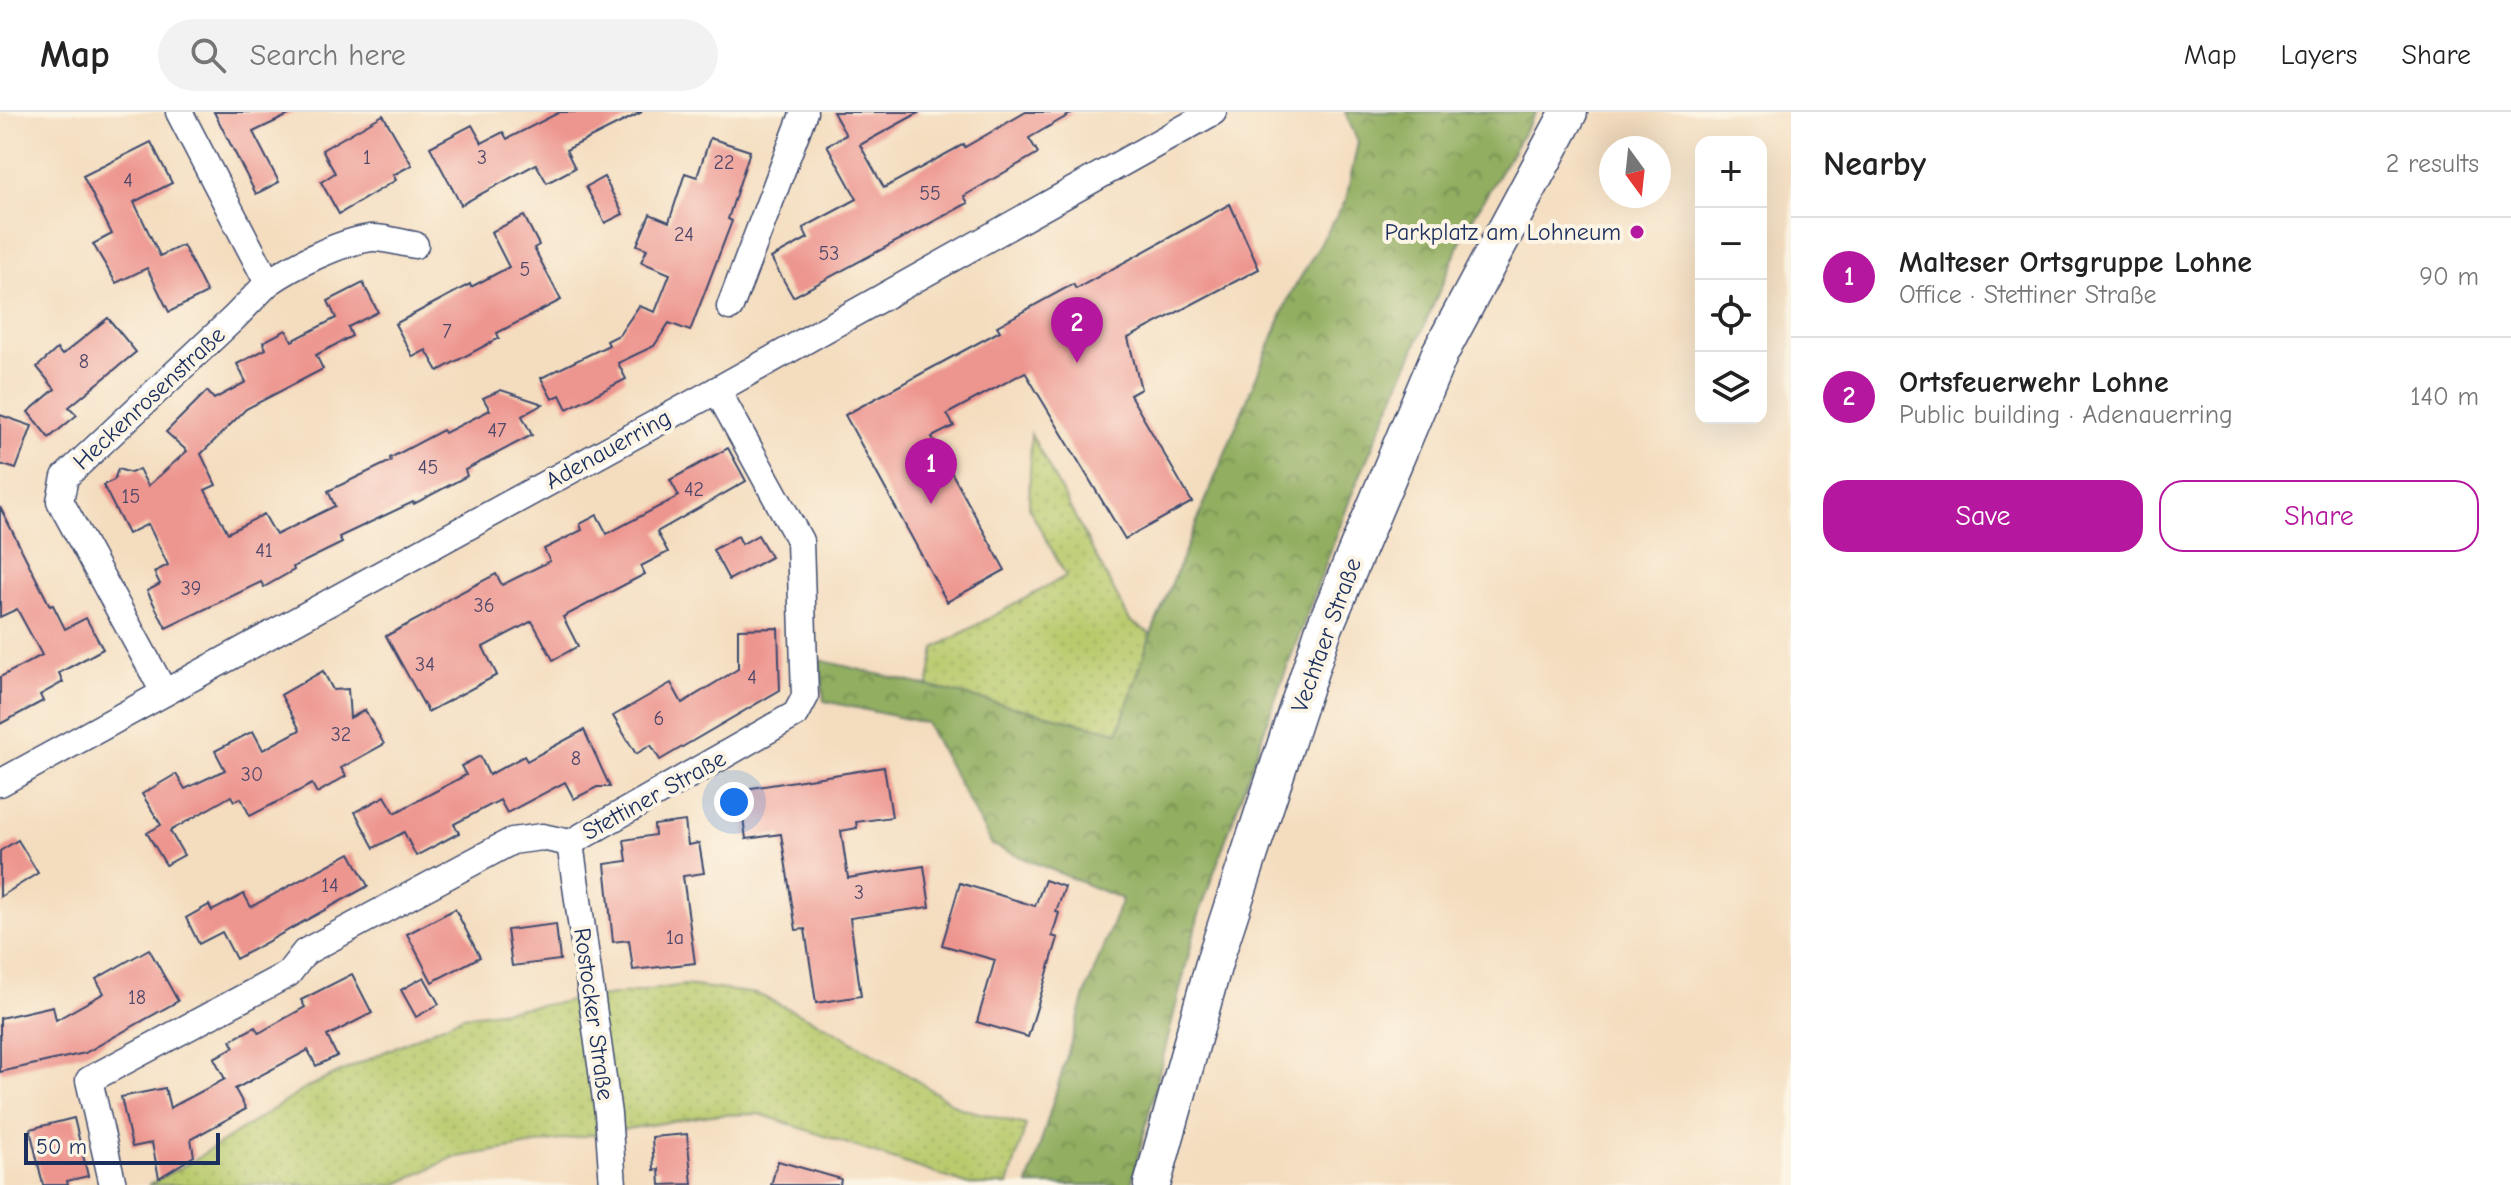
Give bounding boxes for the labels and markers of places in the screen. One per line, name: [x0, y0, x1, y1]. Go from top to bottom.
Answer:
place label: Parkplatz am Lohneum: [1385, 218, 1621, 246]
marker: Parkplatz am Lohneum: [1628, 223, 1646, 241]
pin: 2: [1051, 297, 1103, 363]
pin: 1: [905, 438, 957, 504]

